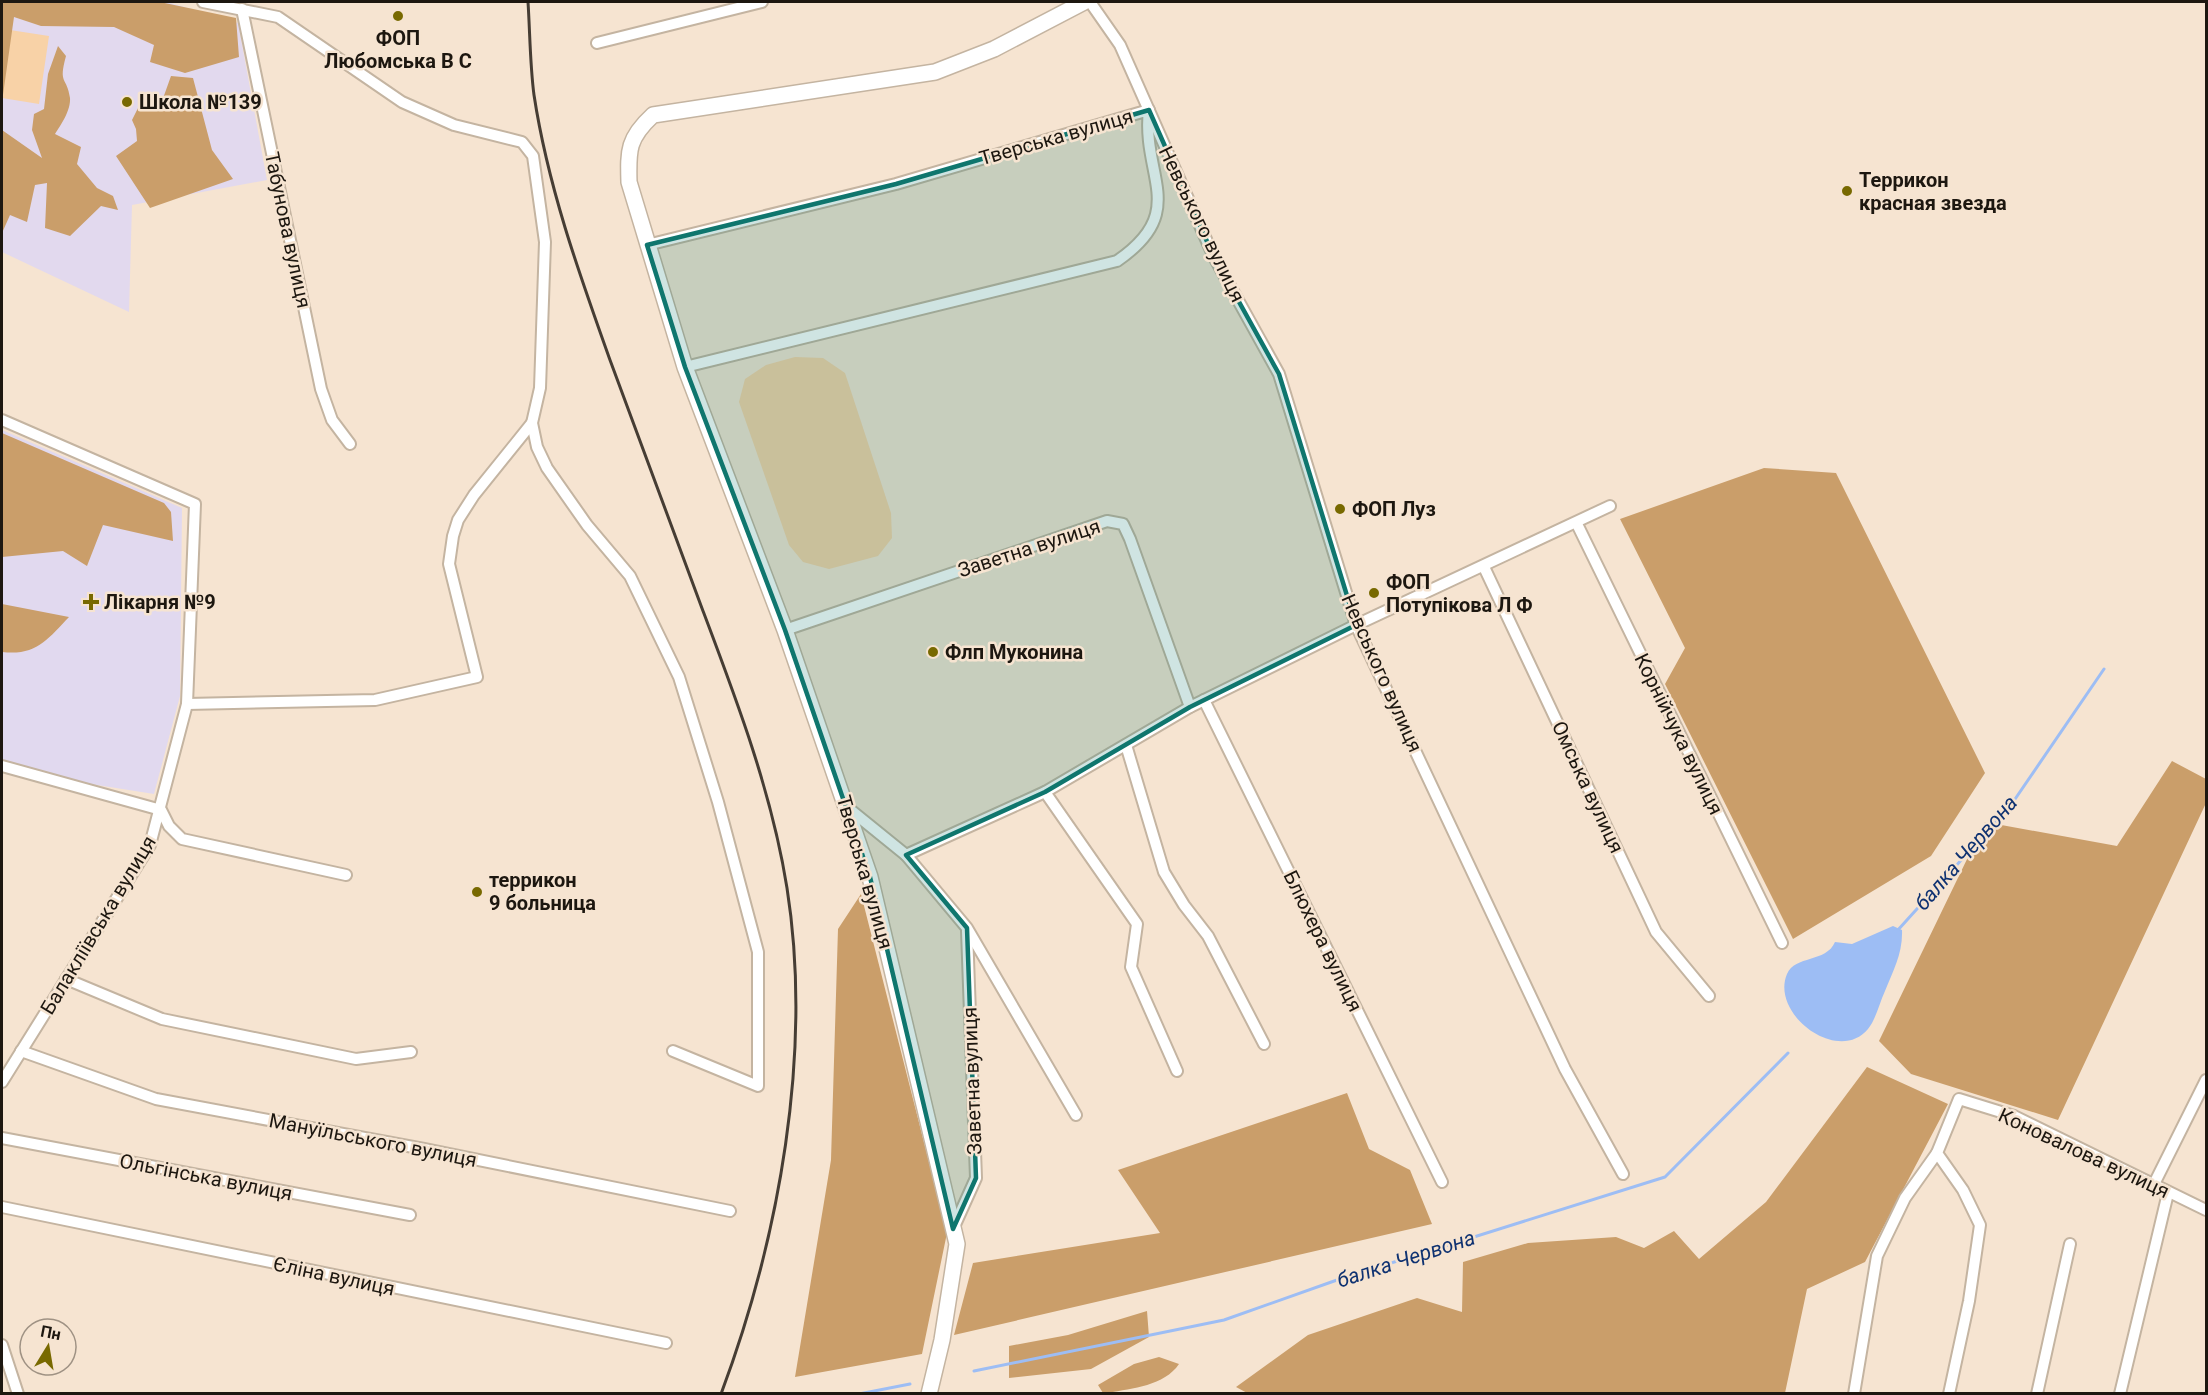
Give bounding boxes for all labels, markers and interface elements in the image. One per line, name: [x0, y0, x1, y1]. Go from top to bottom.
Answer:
marker: ФОП Любомська В С: [391, 9, 405, 23]
place label: ФОП Любомська В С: [324, 26, 472, 73]
place label: Школа №139: [139, 90, 262, 114]
marker: Школа №139: [120, 95, 134, 109]
street label: Тверська вулиця: [976, 104, 1136, 170]
street label: Невського вулиця: [1154, 142, 1250, 306]
street label: Табунова вулиця: [260, 150, 316, 310]
place label: Террикон красная звезда: [1859, 168, 2007, 215]
marker: Террикон красная звезда: [1840, 184, 1854, 198]
place label: ФОП Луз: [1352, 497, 1436, 521]
marker: ФОП Луз: [1333, 502, 1347, 516]
street label: Заветна вулиця: [955, 514, 1103, 582]
place label: ФОП Потупікова Л Ф: [1386, 570, 1533, 617]
marker: ФОП Потупікова Л Ф: [1367, 586, 1381, 600]
place label: Лікарня №9: [104, 590, 216, 614]
street label: Невського вулиця: [1336, 590, 1428, 756]
marker: Лікарня №9: [82, 593, 100, 611]
place label: Флп Муконина: [945, 640, 1084, 664]
marker: Флп Муконина: [926, 645, 940, 659]
street label: Корнійчука вулиця: [1630, 649, 1728, 819]
street label: Омська вулиця: [1547, 717, 1629, 857]
water label: балка Червона: [1910, 791, 2022, 915]
street label: Тверська вулиця: [832, 792, 898, 952]
street label: Балакліївська вулиця: [35, 831, 161, 1019]
street label: Блюхера вулиця: [1278, 866, 1368, 1016]
place label: террикон 9 больница: [489, 868, 596, 915]
marker: террикон 9 больница: [470, 885, 484, 899]
street label: Заветна вулиця: [957, 1007, 987, 1155]
street label: Коновалова вулиця: [1995, 1103, 2173, 1203]
street label: Мануїльського вулиця: [267, 1108, 479, 1172]
street label: Ольгінська вулиця: [118, 1148, 294, 1206]
water label: балка Червона: [1334, 1225, 1478, 1293]
street label: Єліна вулиця: [271, 1251, 397, 1301]
north arrow: [18, 1317, 78, 1377]
text: Пн: [39, 1321, 63, 1344]

